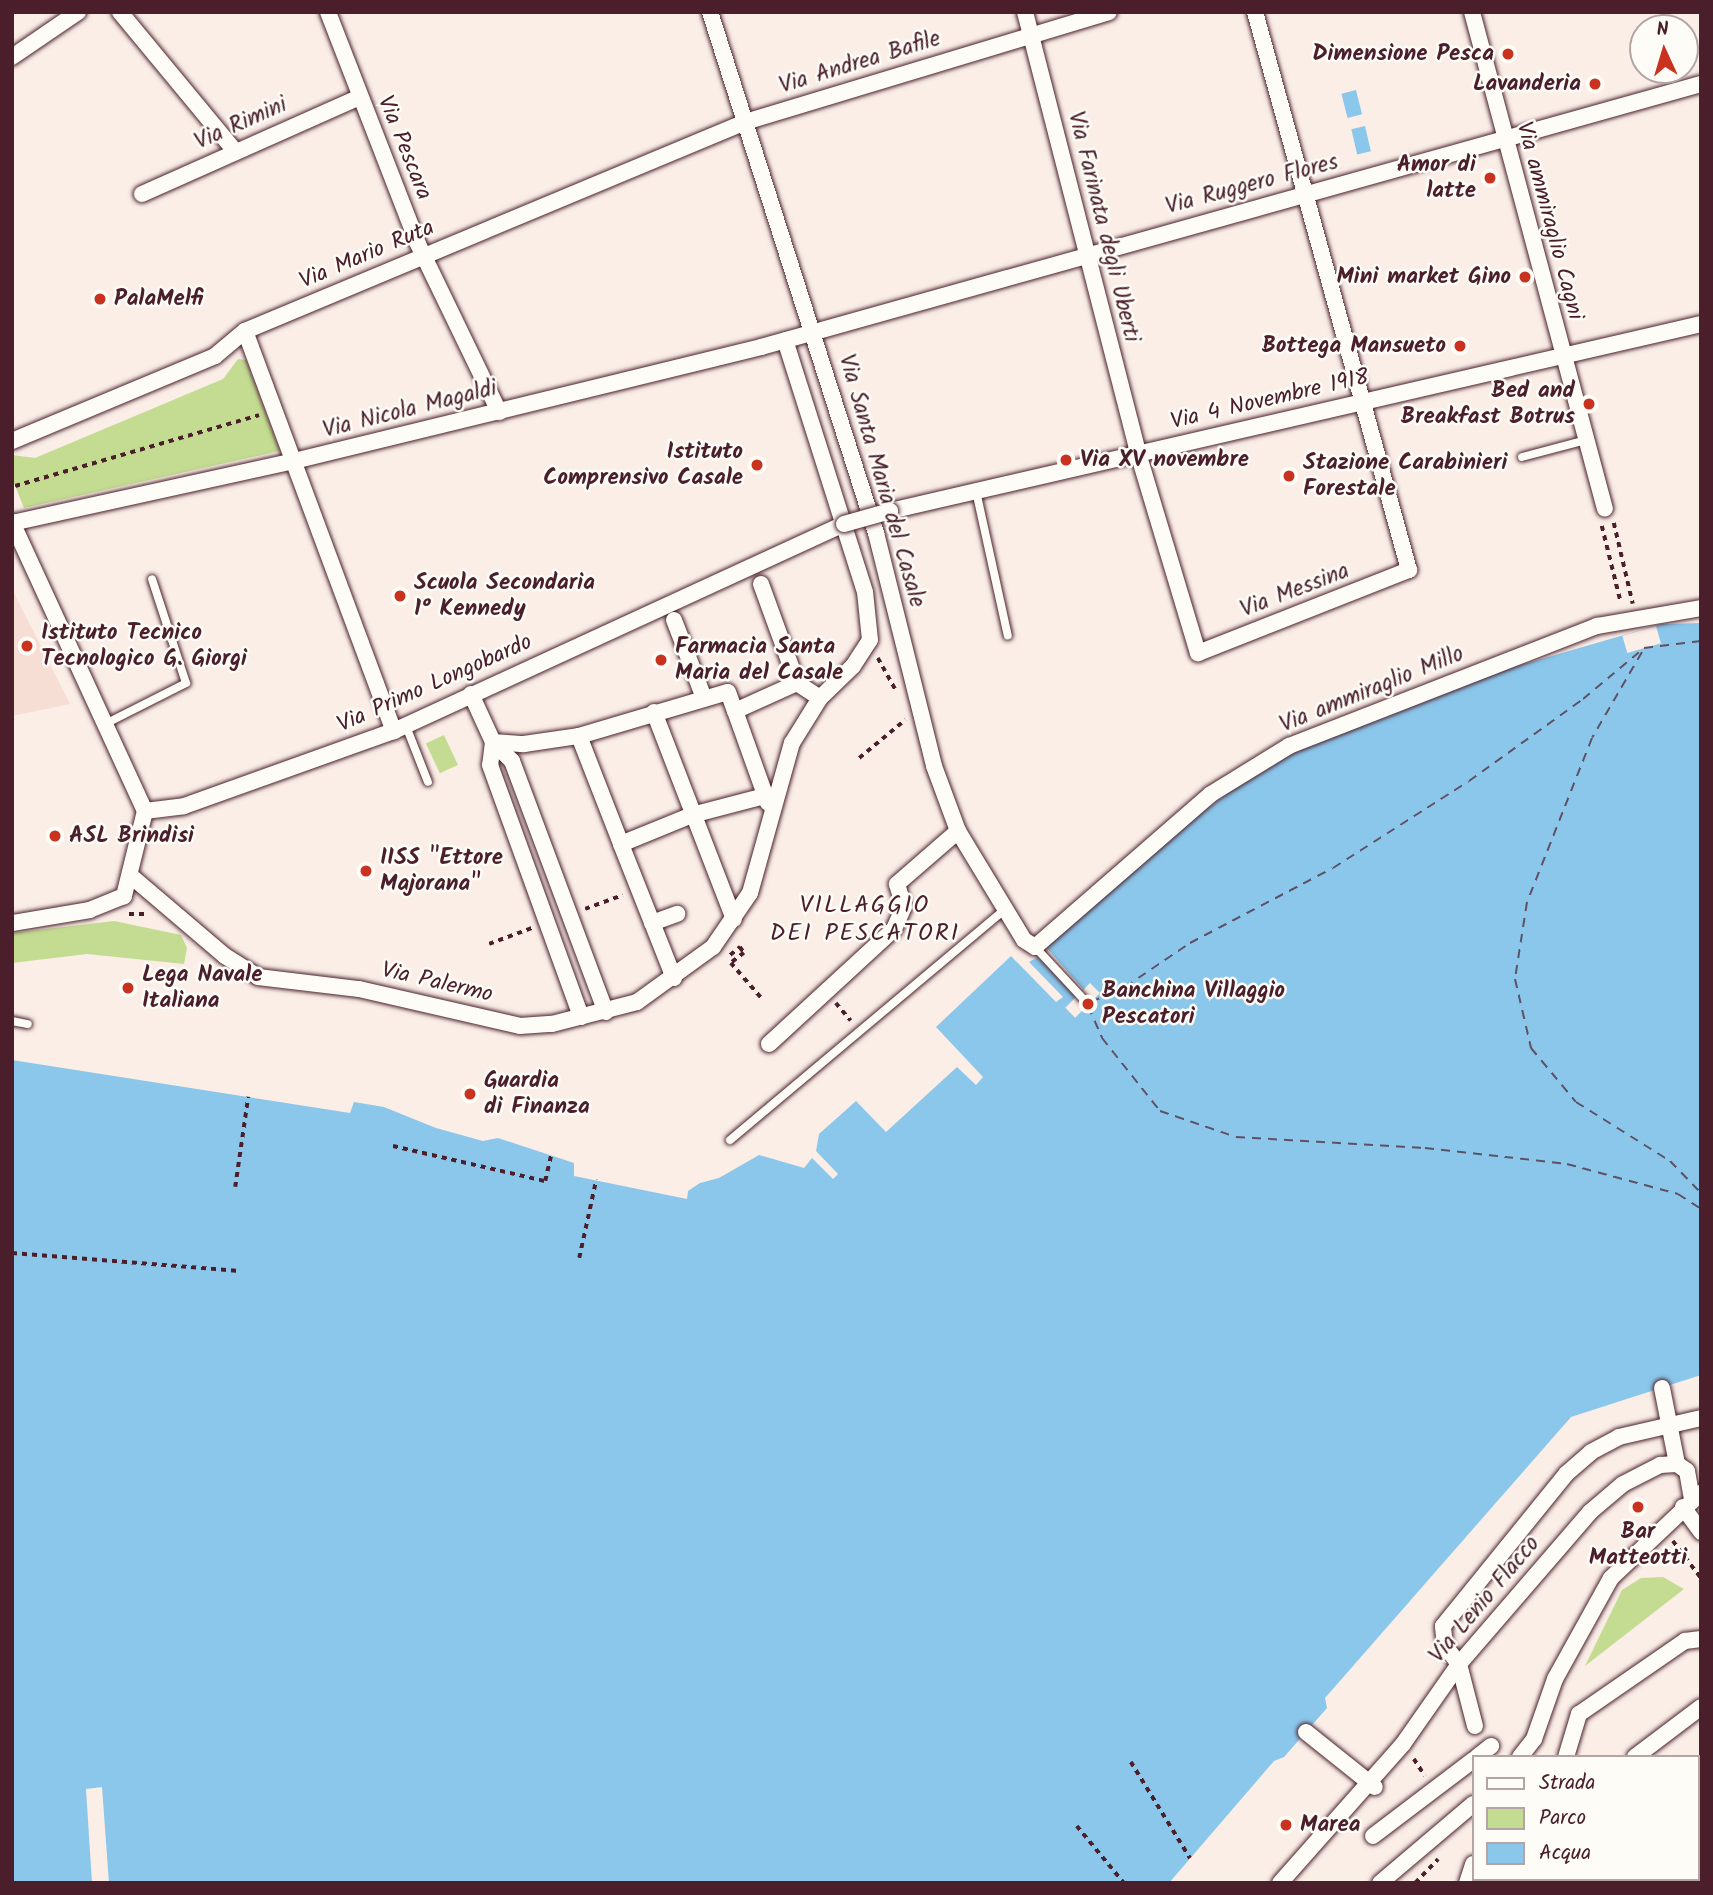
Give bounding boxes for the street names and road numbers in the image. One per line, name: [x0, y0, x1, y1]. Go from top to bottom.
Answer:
street label: Via Andrea Bafile: [776, 25, 944, 101]
street label: Via Rimini: [191, 91, 291, 157]
street label: Via Pescara: [371, 92, 437, 204]
street label: Via Farinata degli Uberti: [1061, 109, 1145, 345]
street label: Via ammiraglio Cagni: [1509, 119, 1589, 323]
street label: Via Ruggero Flores: [1163, 149, 1341, 221]
street label: Via Mario Ruta: [296, 214, 438, 296]
street label: Via Santa Maria del Casale: [832, 351, 930, 611]
street label: Via 4 Novembre 1918: [1168, 364, 1372, 436]
street label: Via Nicola Magaldi: [320, 375, 500, 445]
street label: Via Messina: [1237, 558, 1353, 624]
street label: Via Primo Longobardo: [333, 629, 537, 739]
street label: Via ammiraglio Millo: [1276, 640, 1468, 740]
street label: Via Palermo: [379, 957, 495, 1009]
street label: Via Lenio Flacco: [1424, 1531, 1546, 1669]

